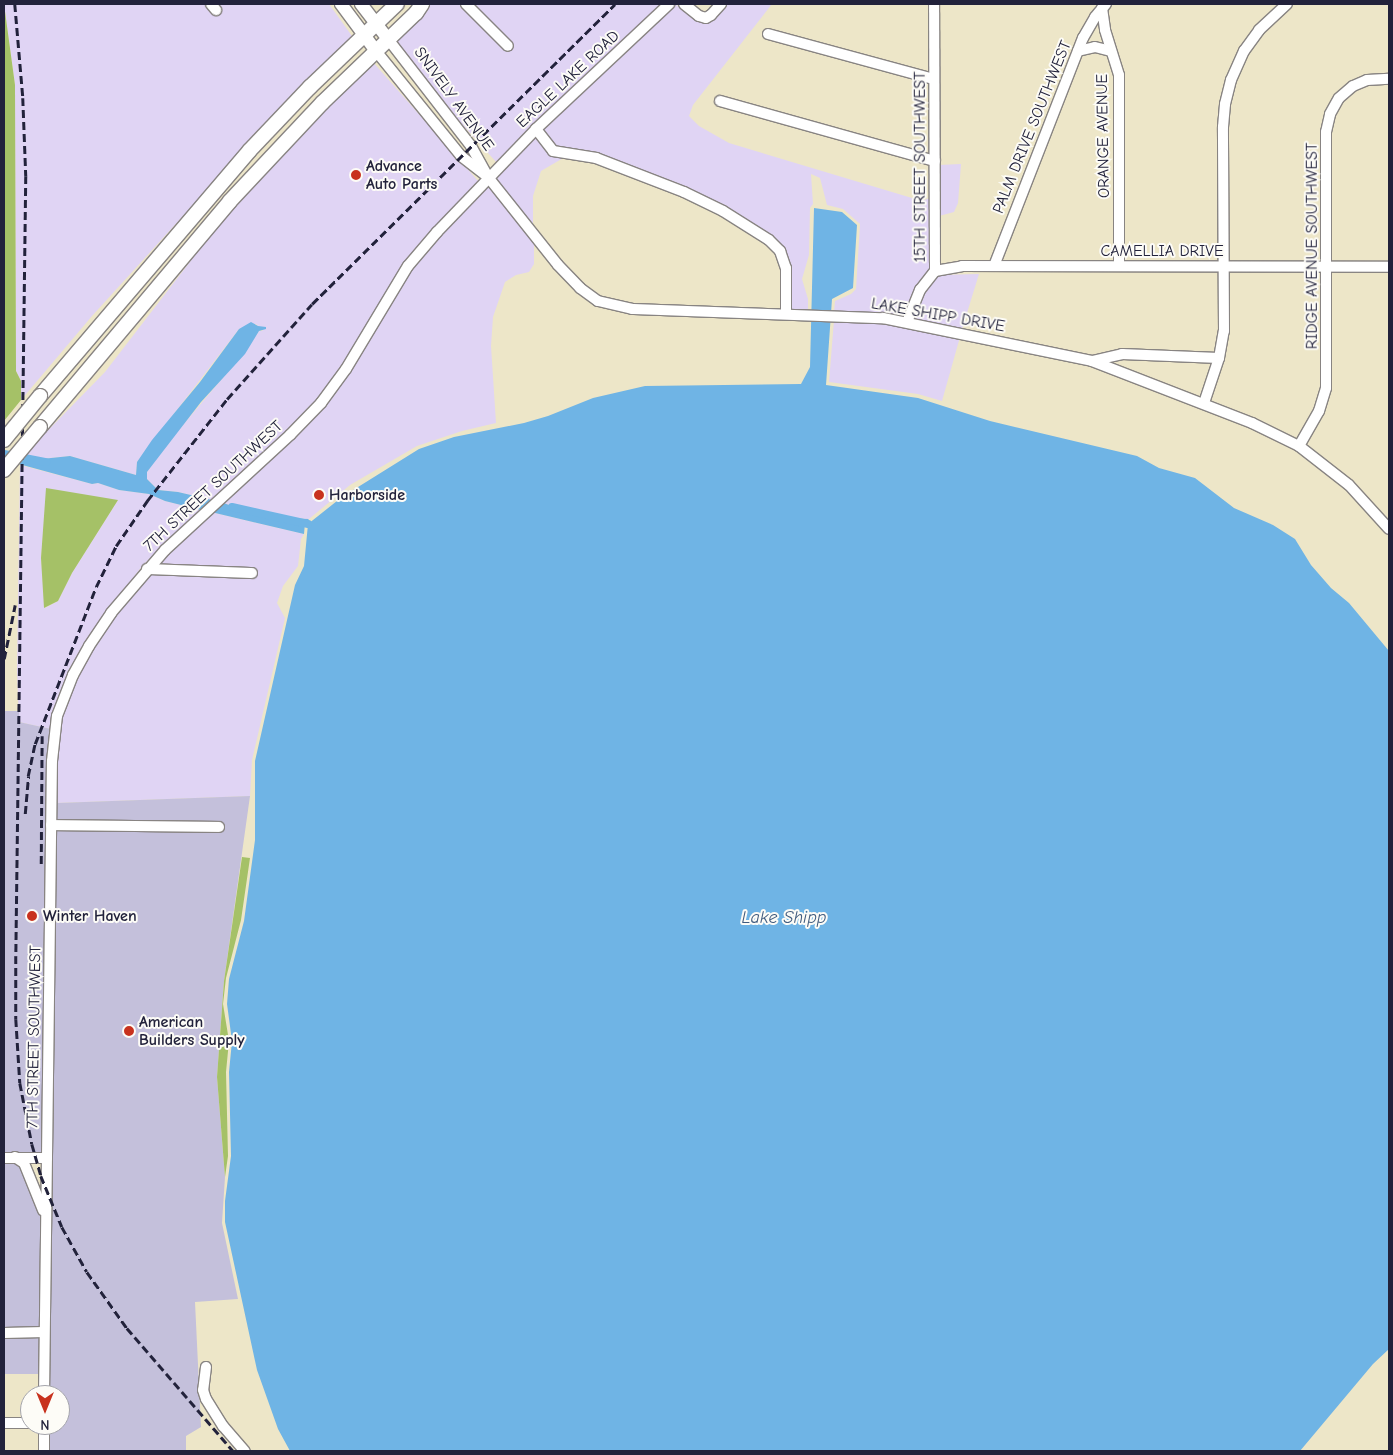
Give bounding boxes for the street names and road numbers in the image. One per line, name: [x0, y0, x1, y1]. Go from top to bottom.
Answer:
street label: EAGLE LAKE ROAD: [513, 26, 623, 132]
street label: PALM DRIVE SOUTHWEST: [989, 38, 1075, 216]
street label: SNIVELY AVENUE: [410, 43, 498, 155]
street label: 15TH STREET SOUTHWEST: [910, 72, 930, 262]
street label: ORANGE AVENUE: [1092, 74, 1114, 198]
street label: RIDGE AVENUE SOUTHWEST: [1302, 143, 1322, 349]
street label: CAMELLIA DRIVE: [1100, 241, 1224, 261]
street label: LAKE SHIPP DRIVE: [870, 294, 1006, 336]
street label: 7TH STREET SOUTHWEST: [139, 416, 287, 556]
street label: 7TH STREET SOUTHWEST: [23, 945, 45, 1129]

